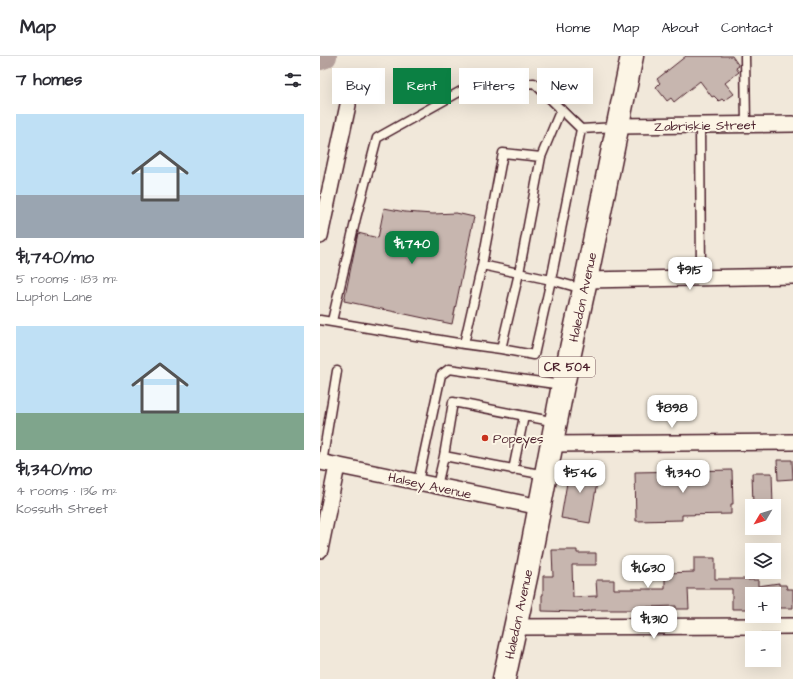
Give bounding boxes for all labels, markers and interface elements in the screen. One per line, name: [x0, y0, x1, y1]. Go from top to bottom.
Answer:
text: Map: [20, 14, 56, 41]
text: Home: [556, 18, 591, 38]
text: Map: [613, 18, 639, 38]
text: About: [661, 18, 699, 38]
text: Contact: [721, 18, 773, 38]
text: 7 homes: [16, 68, 82, 92]
chip: Buy: [332, 68, 385, 104]
chip: Rent: [393, 68, 451, 104]
chip: Filters: [459, 68, 529, 104]
chip: New: [537, 68, 593, 104]
icon: filters: [282, 69, 304, 91]
street label: Zabriskie Street: [654, 116, 757, 136]
icon: home: [124, 140, 196, 212]
pin: $1,740: [379, 231, 445, 265]
text: $1,740: [394, 235, 430, 253]
text: $1,740/mo: [16, 246, 94, 270]
street label: Haledon Avenue: [565, 251, 601, 344]
pin: $915: [666, 257, 714, 291]
text: $915: [677, 261, 703, 279]
text: 5 rooms · 183 m²: [16, 270, 118, 288]
text: Lupton Lane: [16, 288, 92, 306]
icon: home: [124, 352, 196, 424]
road number: CR 504: [539, 357, 595, 377]
pin: $898: [648, 395, 696, 429]
text: $898: [656, 399, 688, 417]
place label: Popeyes: [493, 430, 544, 449]
marker: Popeyes: [480, 433, 490, 443]
text: $1,340/mo: [16, 458, 92, 482]
pin: $546: [556, 460, 604, 494]
pin: $1,340: [650, 460, 716, 494]
text: $546: [563, 464, 597, 482]
text: $1,340: [666, 464, 700, 482]
street label: Halsey Avenue: [386, 468, 473, 505]
text: 4 rooms · 136 m²: [16, 482, 117, 500]
north arrow: [745, 499, 781, 535]
map controls: [745, 499, 781, 667]
text: Kossuth Street: [16, 500, 108, 518]
button: layers: [745, 543, 781, 579]
pin: $1,630: [615, 555, 681, 589]
text: $1,630: [631, 559, 665, 577]
street label: Haledon Avenue: [501, 568, 537, 661]
button: +: [745, 587, 781, 623]
pin: $1,310: [621, 606, 687, 640]
text: $1,310: [640, 610, 668, 628]
button: −: [745, 631, 781, 667]

